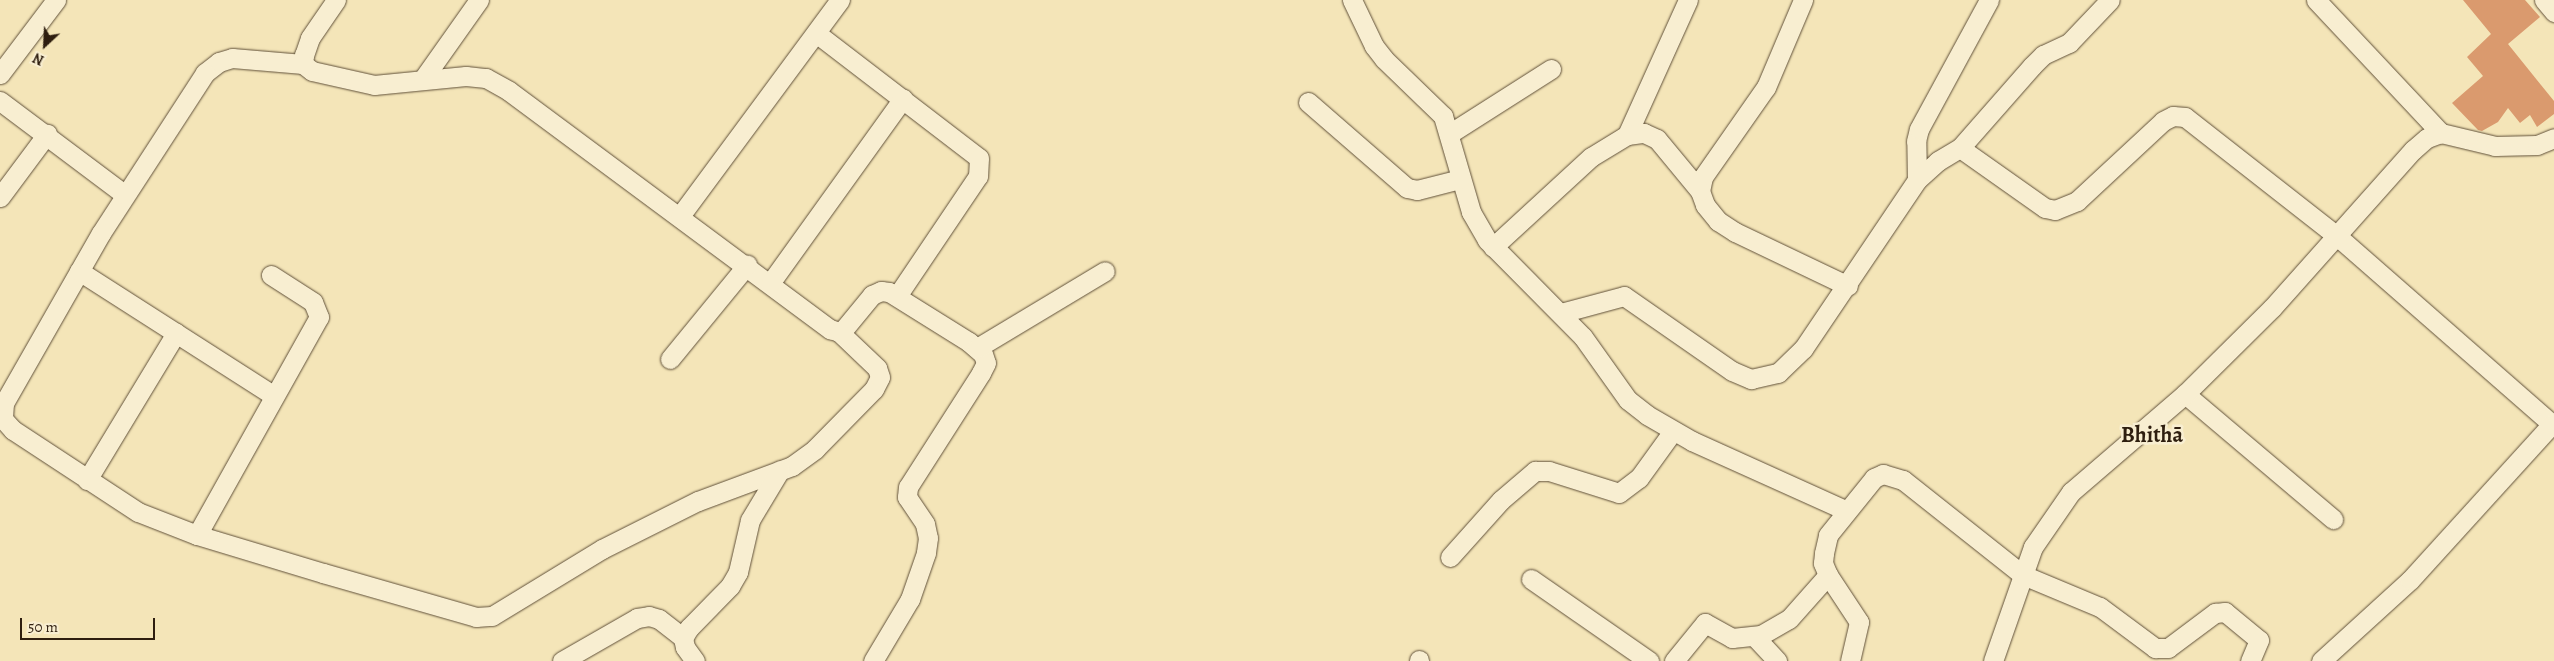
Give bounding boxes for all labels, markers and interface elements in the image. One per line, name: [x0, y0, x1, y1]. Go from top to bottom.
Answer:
north arrow: [20, 20, 70, 70]
text: N: [30, 48, 47, 70]
district label: Bhithā: [2121, 423, 2183, 449]
scale bar: [22, 608, 158, 640]
text: 50 m: [28, 617, 58, 637]

